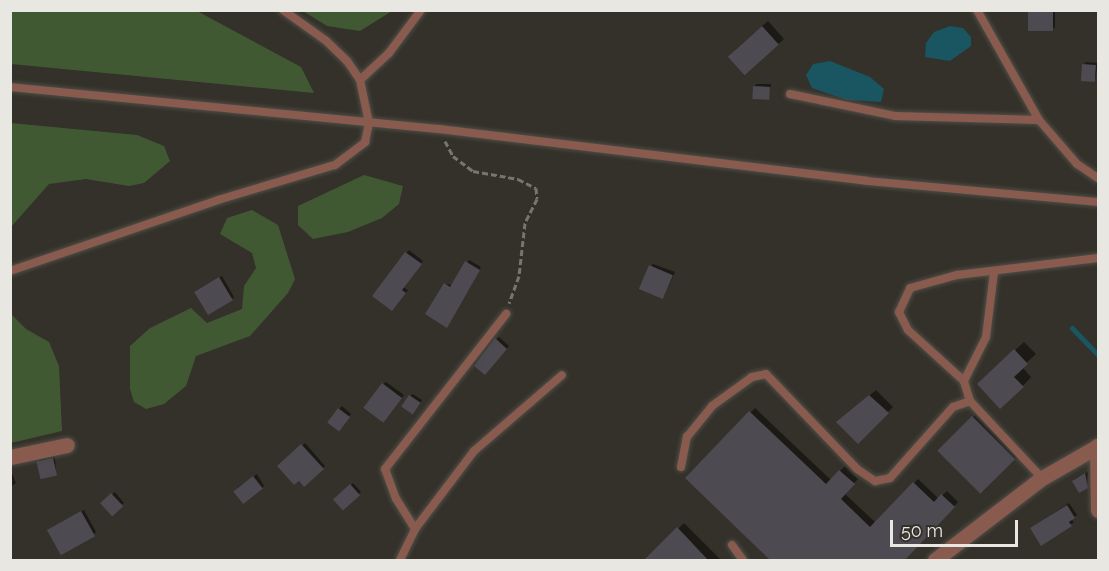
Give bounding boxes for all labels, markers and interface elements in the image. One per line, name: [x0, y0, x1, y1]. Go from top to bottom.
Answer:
scale bar: [893, 508, 1020, 546]
text: 50 m: [901, 520, 943, 541]

